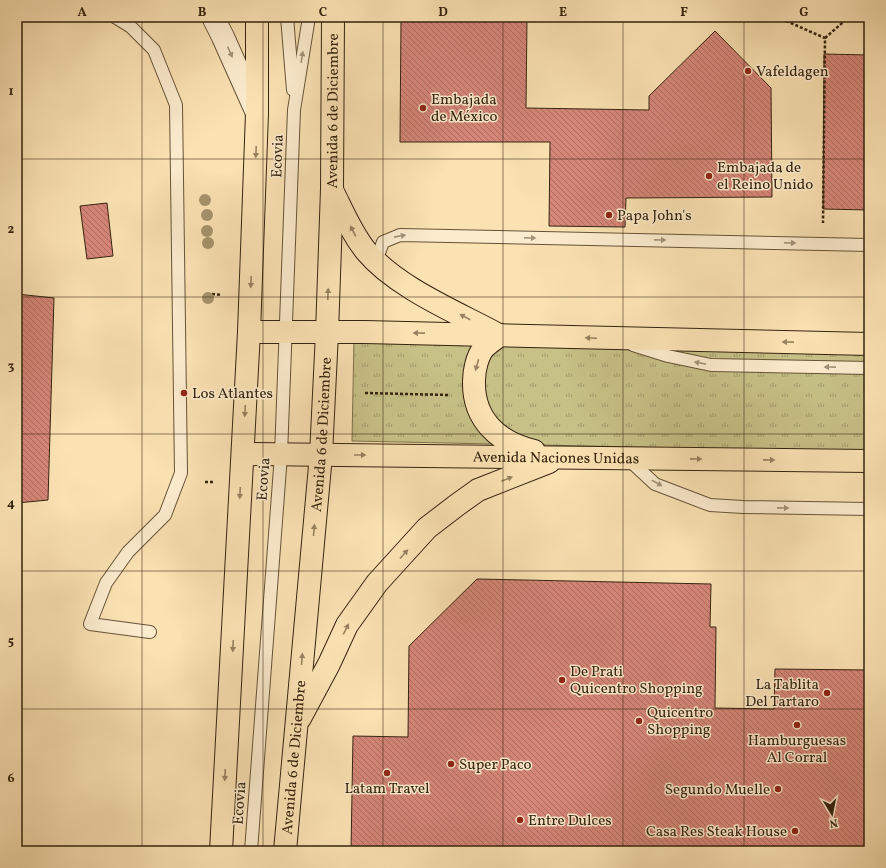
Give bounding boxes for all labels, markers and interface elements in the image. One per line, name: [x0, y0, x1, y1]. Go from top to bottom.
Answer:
text: A: [77, 4, 87, 22]
text: B: [198, 4, 207, 22]
text: C: [319, 4, 327, 22]
text: D: [438, 4, 448, 22]
text: E: [559, 4, 567, 22]
text: F: [680, 4, 688, 22]
text: G: [799, 4, 809, 22]
street label: Avenida 6 de Diciembre: [323, 33, 345, 188]
one-way arrow: [227, 46, 233, 58]
one-way arrow: [300, 51, 306, 63]
place label: Vafeldagen: [756, 62, 829, 83]
marker: Vafeldagen: [743, 66, 753, 76]
text: 1: [8, 83, 14, 101]
place label: Embajada de México: [431, 90, 497, 128]
marker: Embajada de México: [418, 103, 428, 113]
street label: Ecovia: [267, 134, 290, 178]
one-way arrow: [253, 146, 259, 159]
place label: Embajada de el Reino Unido: [717, 158, 813, 196]
marker: Embajada de el Reino Unido: [704, 171, 714, 181]
place label: Papa John's: [617, 206, 692, 227]
marker: Papa John's: [604, 210, 614, 220]
text: 2: [8, 221, 15, 239]
one-way arrow: [350, 225, 356, 237]
one-way arrow: [394, 233, 407, 239]
one-way arrow: [524, 234, 536, 241]
one-way arrow: [654, 237, 667, 243]
one-way arrow: [784, 240, 797, 246]
one-way arrow: [247, 276, 254, 288]
one-way arrow: [325, 287, 331, 300]
one-way arrow: [459, 314, 471, 320]
one-way arrow: [413, 330, 425, 337]
one-way arrow: [584, 335, 597, 341]
one-way arrow: [781, 339, 794, 345]
street label: Avenida 6 de Diciembre: [307, 357, 338, 513]
text: 3: [8, 358, 15, 376]
one-way arrow: [694, 359, 706, 365]
one-way arrow: [474, 360, 480, 372]
one-way arrow: [824, 364, 836, 371]
place label: Los Atlantes: [192, 384, 273, 405]
marker: Los Atlantes: [179, 388, 189, 398]
one-way arrow: [242, 405, 248, 418]
street label: Avenida Naciones Unidas: [473, 448, 639, 470]
one-way arrow: [354, 452, 366, 459]
one-way arrow: [690, 456, 702, 463]
street label: Ecovia: [253, 457, 276, 502]
one-way arrow: [763, 457, 776, 463]
one-way arrow: [502, 475, 514, 481]
one-way arrow: [651, 480, 663, 487]
one-way arrow: [237, 487, 244, 499]
text: 4: [7, 495, 15, 513]
one-way arrow: [777, 504, 789, 511]
one-way arrow: [311, 524, 317, 536]
one-way arrow: [399, 549, 408, 559]
one-way arrow: [343, 623, 349, 635]
text: 5: [8, 633, 14, 651]
one-way arrow: [229, 639, 236, 652]
one-way arrow: [299, 653, 306, 665]
place label: De Prati Quicentro Shopping: [570, 662, 703, 700]
marker: De Prati Quicentro Shopping: [557, 675, 567, 685]
place label: La Tablita Del Tartaro: [745, 675, 819, 713]
street label: Avenida 6 de Diciembre: [278, 679, 312, 836]
marker: La Tablita Del Tartaro: [822, 688, 832, 698]
place label: Quicentro Shopping: [647, 703, 713, 741]
marker: Quicentro Shopping: [634, 716, 644, 726]
marker: Hamburguesas Al Corral: [792, 720, 802, 730]
place label: Hamburguesas Al Corral: [748, 731, 846, 769]
place label: Super Paco: [459, 755, 532, 776]
marker: Super Paco: [446, 759, 456, 769]
marker: Latam Travel: [382, 768, 392, 778]
one-way arrow: [222, 769, 229, 781]
text: 6: [7, 770, 15, 788]
place label: Latam Travel: [344, 779, 430, 800]
place label: Segundo Muelle: [665, 780, 770, 801]
street label: Ecovia: [229, 781, 252, 826]
marker: Segundo Muelle: [773, 784, 783, 794]
north arrow: [812, 794, 852, 834]
place label: Entre Dulces: [528, 811, 612, 832]
text: N: [828, 814, 839, 830]
marker: Entre Dulces: [515, 815, 525, 825]
place label: Casa Res Steak House: [646, 822, 787, 843]
marker: Casa Res Steak House: [790, 826, 800, 836]

